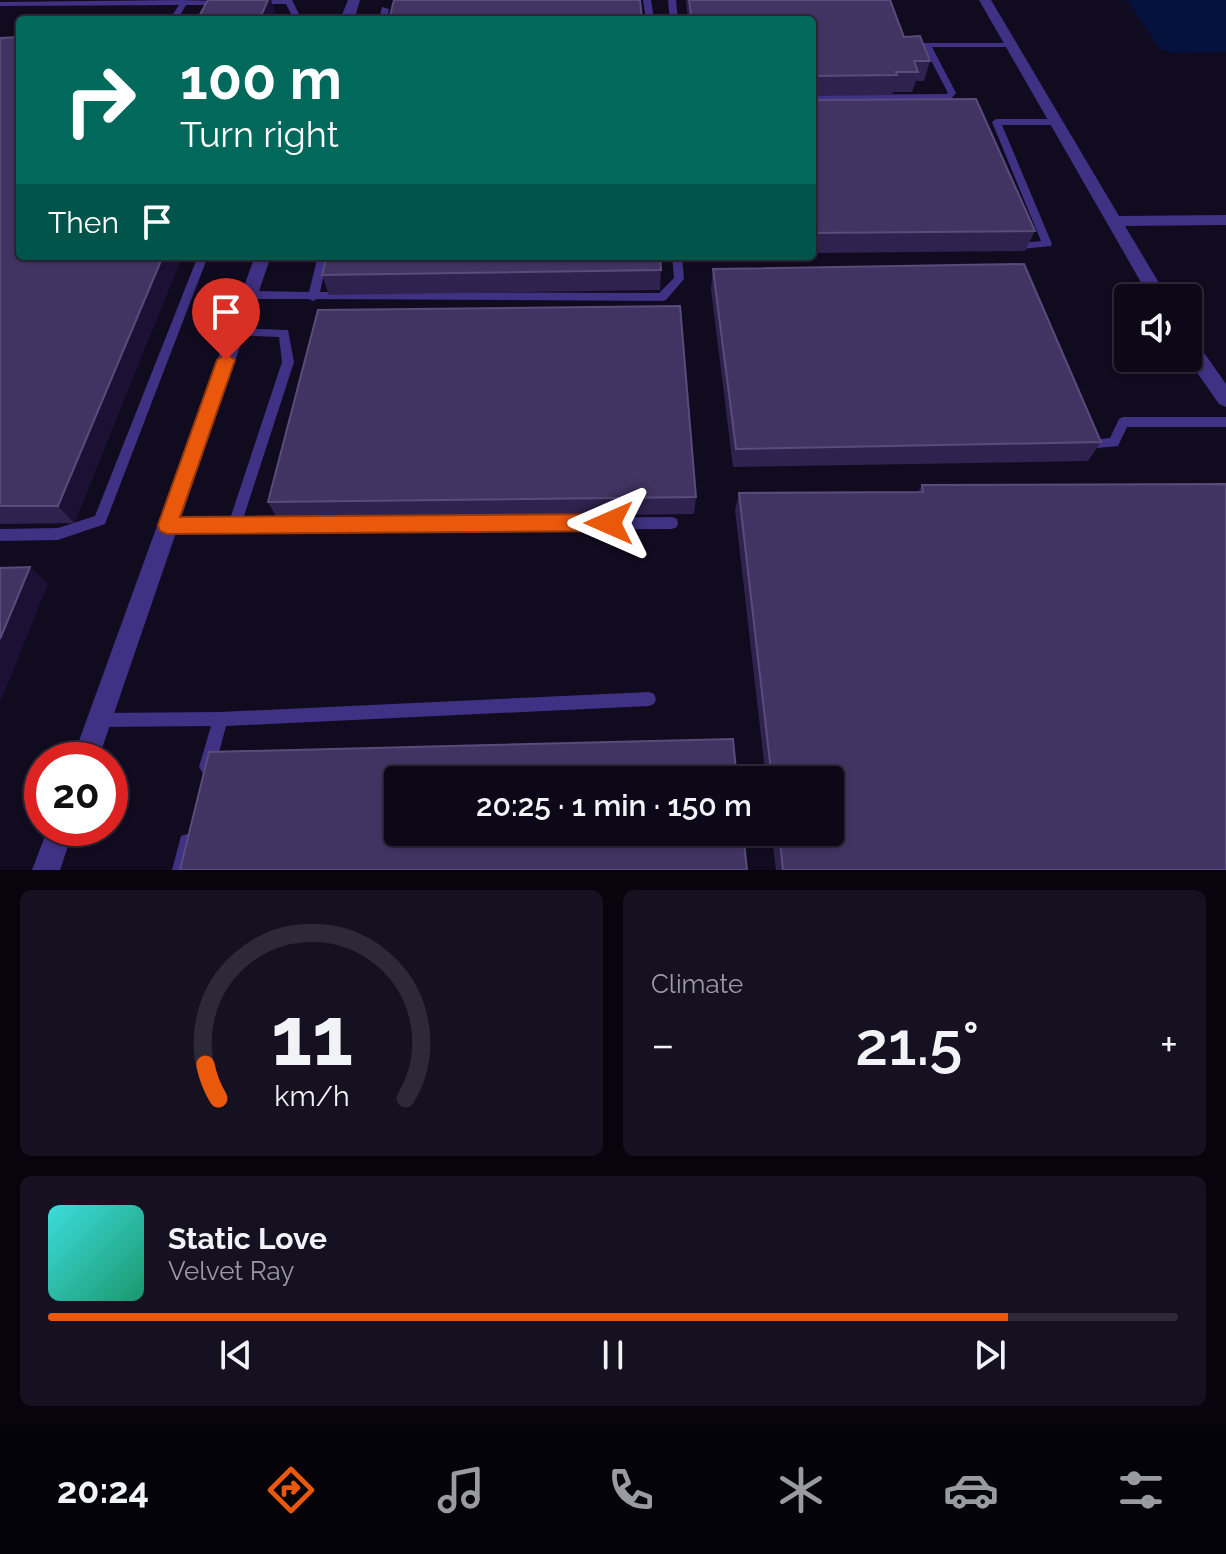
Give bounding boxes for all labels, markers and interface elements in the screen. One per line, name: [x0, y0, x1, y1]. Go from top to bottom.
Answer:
text: 100 m: [180, 46, 342, 112]
icon: right: [48, 48, 152, 152]
text: Turn right: [180, 113, 339, 155]
icon: arrive: [135, 200, 179, 244]
text: Then: [48, 205, 119, 240]
pin: [192, 278, 260, 360]
map controls: [1114, 284, 1202, 372]
button: sound: [1114, 284, 1202, 372]
icon: arrive: [204, 290, 248, 334]
position arrow: [567, 481, 651, 565]
speed limit sign: 20: [24, 742, 128, 846]
text: 20:25 · 1 min · 150 m: [476, 788, 752, 823]
text: Climate: [651, 969, 743, 999]
text: 11: [270, 987, 353, 1084]
text: 21.5°: [855, 1009, 979, 1079]
text: −: [651, 1019, 675, 1070]
text: +: [1160, 1019, 1178, 1070]
text: km/h: [274, 1079, 349, 1113]
text: Static Love: [168, 1221, 327, 1256]
text: Velvet Ray: [168, 1256, 294, 1286]
icon: previous: [214, 1333, 258, 1377]
icon: pause: [591, 1333, 635, 1377]
icon: next: [968, 1333, 1012, 1377]
icon: directions: [263, 1462, 319, 1518]
icon: music: [433, 1462, 489, 1518]
icon: phone: [603, 1462, 659, 1518]
icon: climate: [773, 1462, 829, 1518]
icon: car: [943, 1462, 999, 1518]
icon: filters: [1113, 1462, 1169, 1518]
text: 20:24: [57, 1469, 149, 1511]

